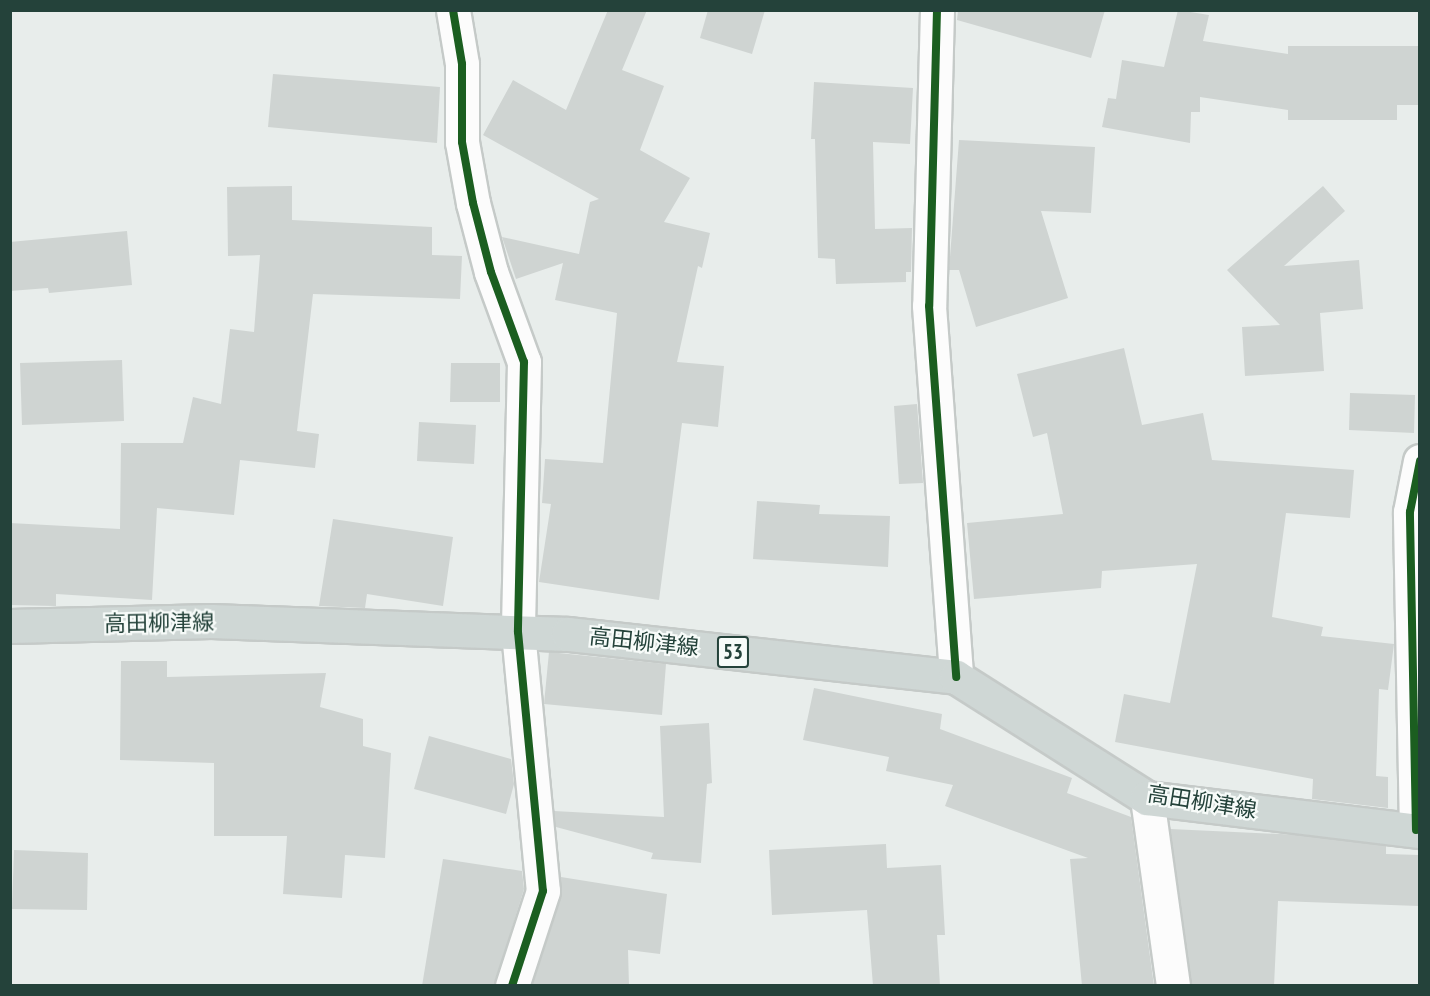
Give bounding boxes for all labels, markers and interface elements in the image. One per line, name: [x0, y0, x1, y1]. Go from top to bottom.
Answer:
street label: 高田柳津線: [104, 609, 214, 637]
street label: 高田柳津線: [588, 623, 700, 661]
road number: 53: [716, 634, 750, 670]
street label: 高田柳津線: [1146, 780, 1258, 824]

